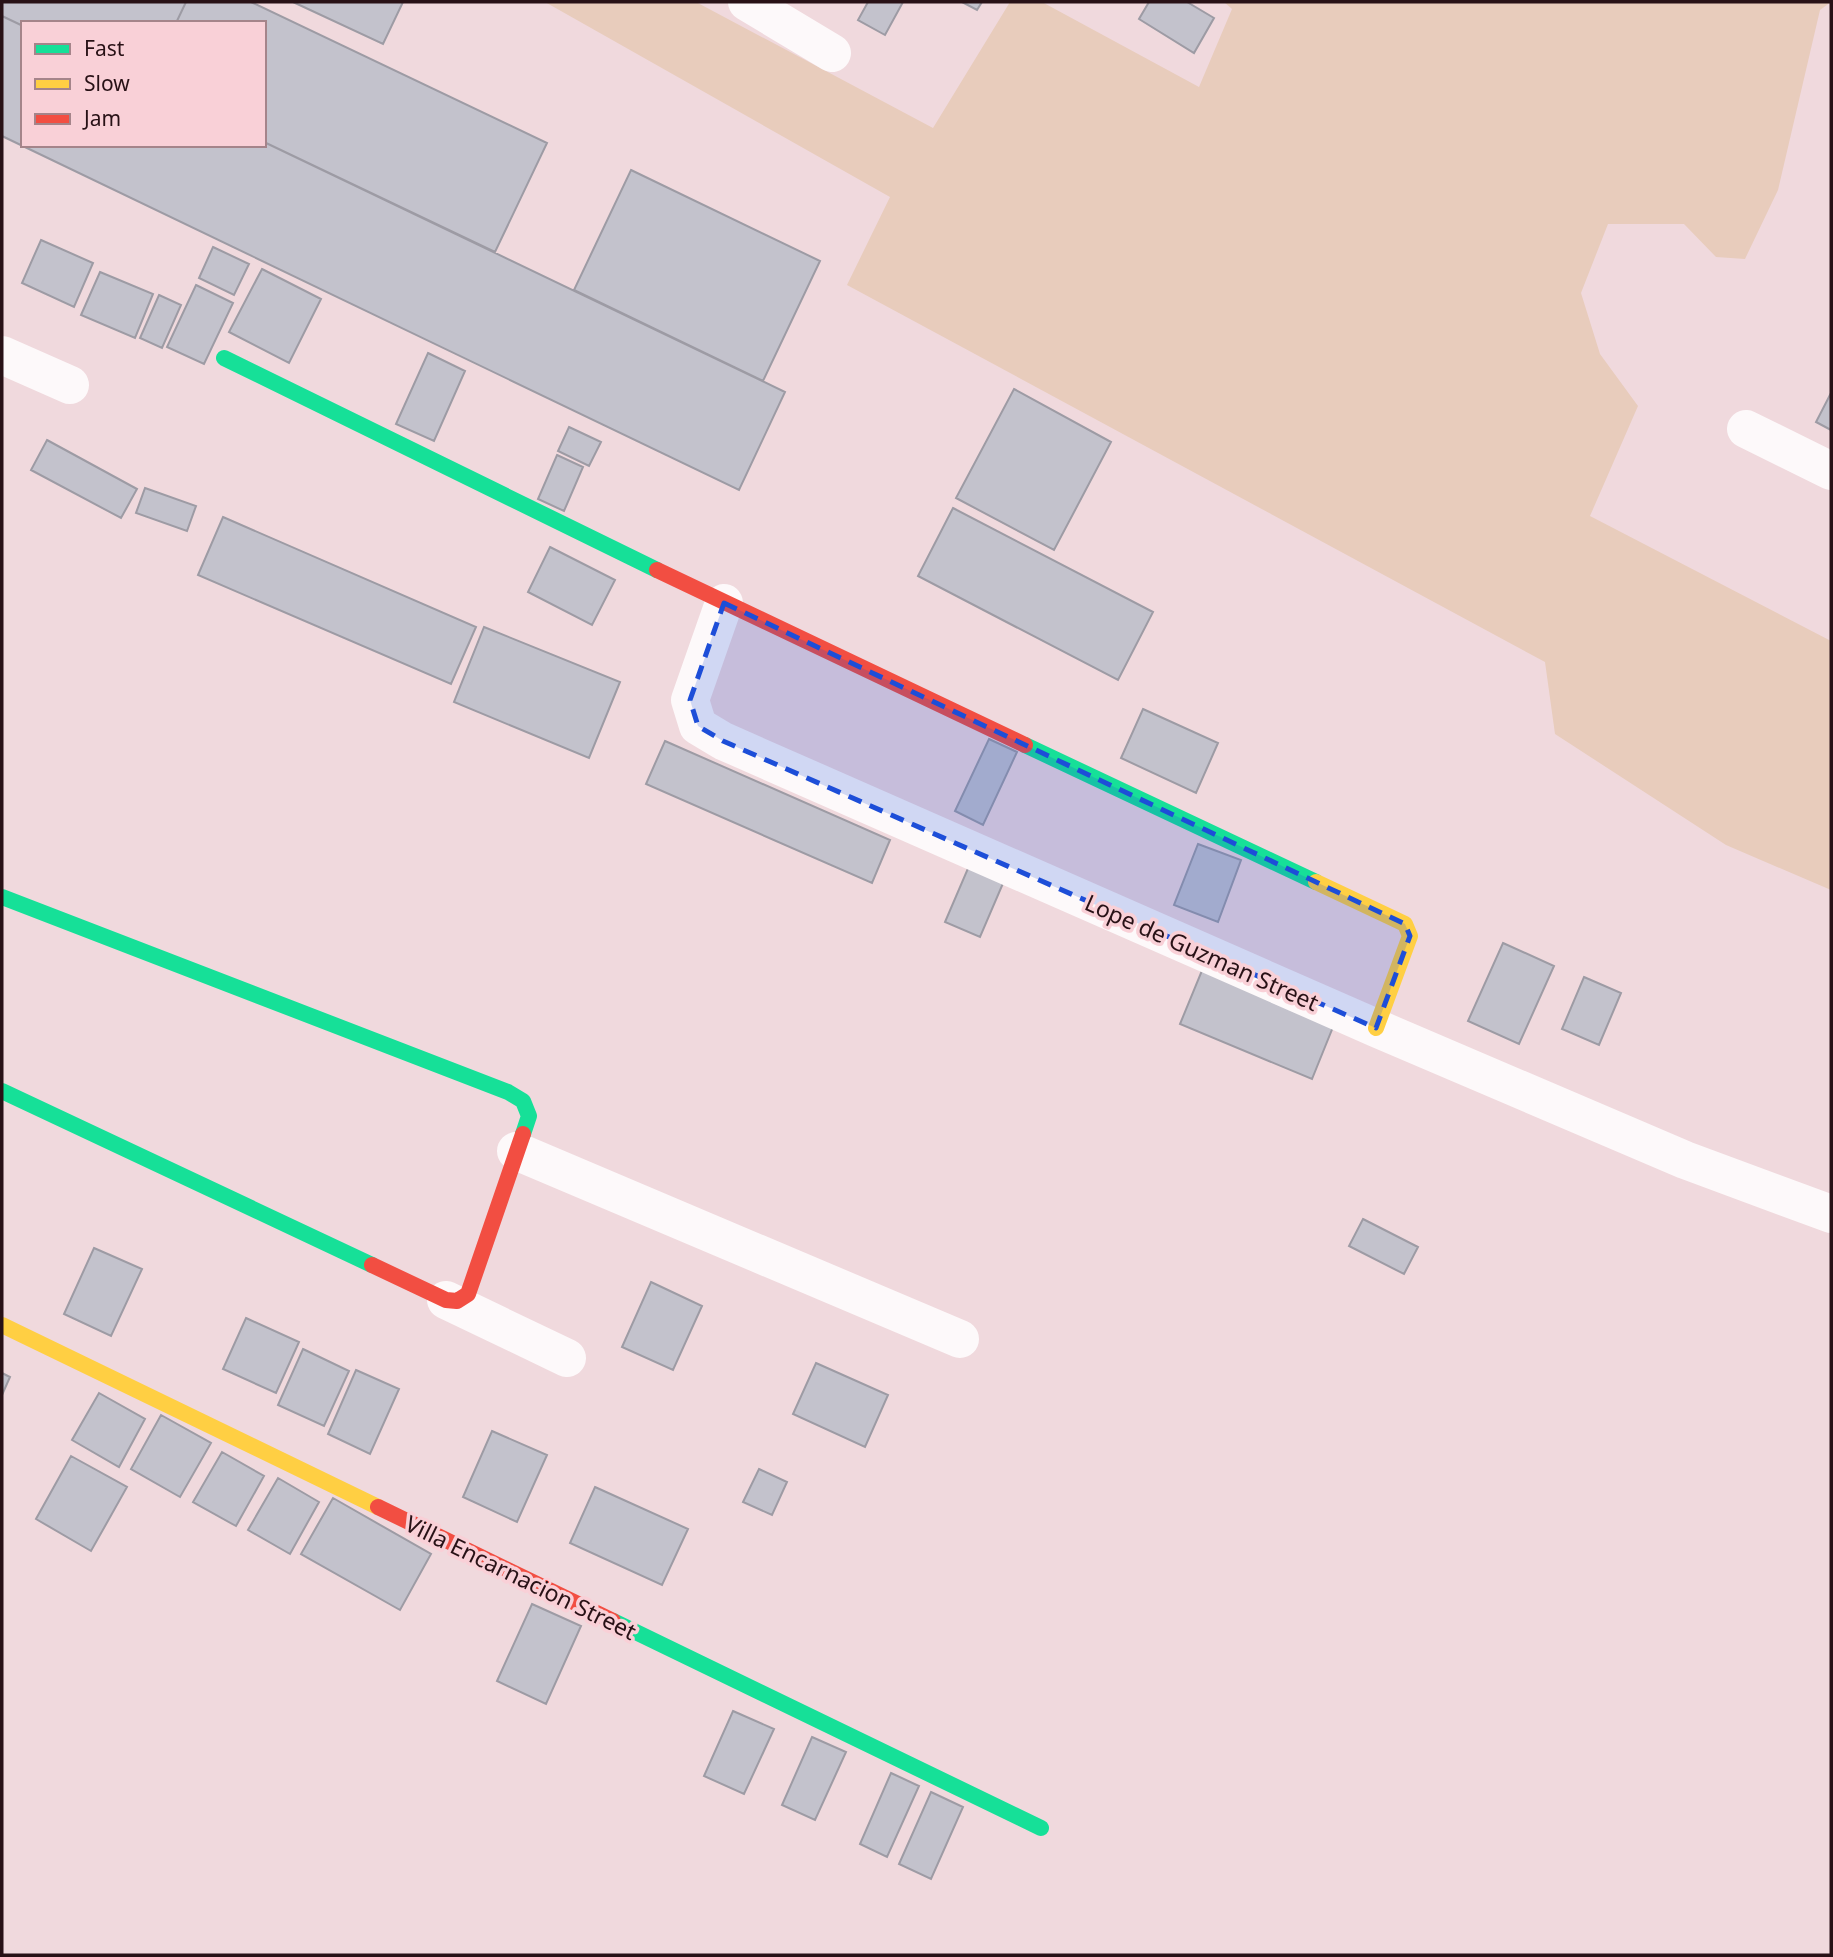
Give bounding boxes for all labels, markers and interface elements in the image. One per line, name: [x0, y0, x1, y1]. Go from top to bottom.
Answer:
legend: [21, 21, 266, 147]
text: Fast: [84, 34, 125, 62]
text: Slow: [84, 69, 130, 97]
text: Jam: [82, 104, 121, 132]
street label: Lope de Guzman Street: [1080, 886, 1324, 1018]
street label: Villa Encarnacion Street: [400, 1507, 642, 1647]

